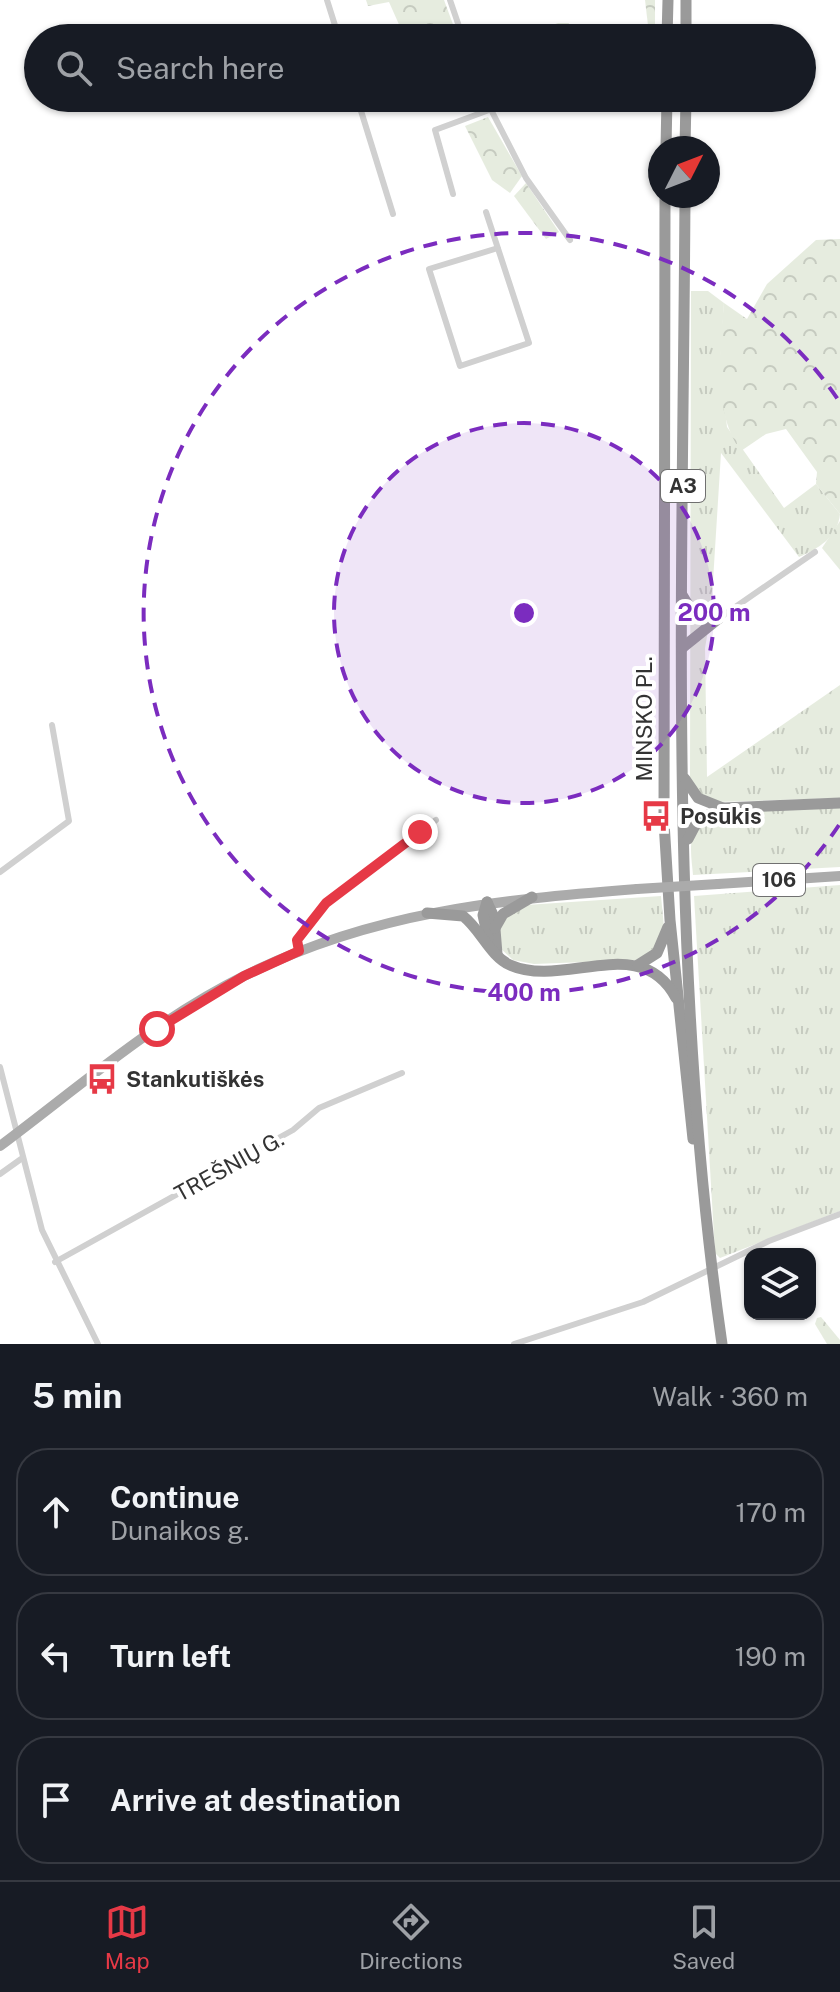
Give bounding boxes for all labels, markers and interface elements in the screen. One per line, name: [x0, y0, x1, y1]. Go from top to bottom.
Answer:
search box: [24, 24, 816, 112]
icon: search: [52, 46, 96, 90]
text: Search here: [116, 50, 284, 86]
north arrow: [648, 136, 720, 208]
road number: A3: [661, 470, 705, 502]
text: 200 m: [677, 598, 751, 626]
centre of rings: [510, 599, 538, 627]
street label: MINSKO PL.: [631, 656, 657, 782]
bus stop icon: Posūkis: [639, 799, 673, 833]
place label: Posūkis: [680, 803, 762, 829]
route end: [402, 814, 438, 850]
road number: 106: [753, 864, 805, 896]
text: 400 m: [487, 978, 561, 1006]
route start: [139, 1011, 175, 1047]
bus stop icon: Stankutiškės: [85, 1062, 119, 1096]
place label: Stankutiškės: [126, 1066, 264, 1092]
street label: TREŠNIŲ G.: [170, 1125, 288, 1207]
map controls: [744, 1248, 816, 1320]
button: layers: [744, 1248, 816, 1320]
text: 5 min: [32, 1376, 122, 1416]
text: Walk · 360 m: [652, 1381, 808, 1412]
text: Continue: [110, 1479, 240, 1515]
icon: ahead: [34, 1490, 78, 1534]
text: 170 m: [736, 1497, 806, 1528]
text: Dunaikos g.: [110, 1515, 249, 1546]
icon: left: [34, 1634, 78, 1678]
text: Turn left: [110, 1638, 231, 1674]
text: 190 m: [735, 1641, 806, 1672]
icon: arrive: [34, 1778, 78, 1822]
text: Arrive at destination: [110, 1782, 401, 1818]
tab: Map: [105, 1900, 150, 1974]
tab: Directions: [359, 1900, 463, 1974]
tab: Saved: [672, 1900, 735, 1974]

